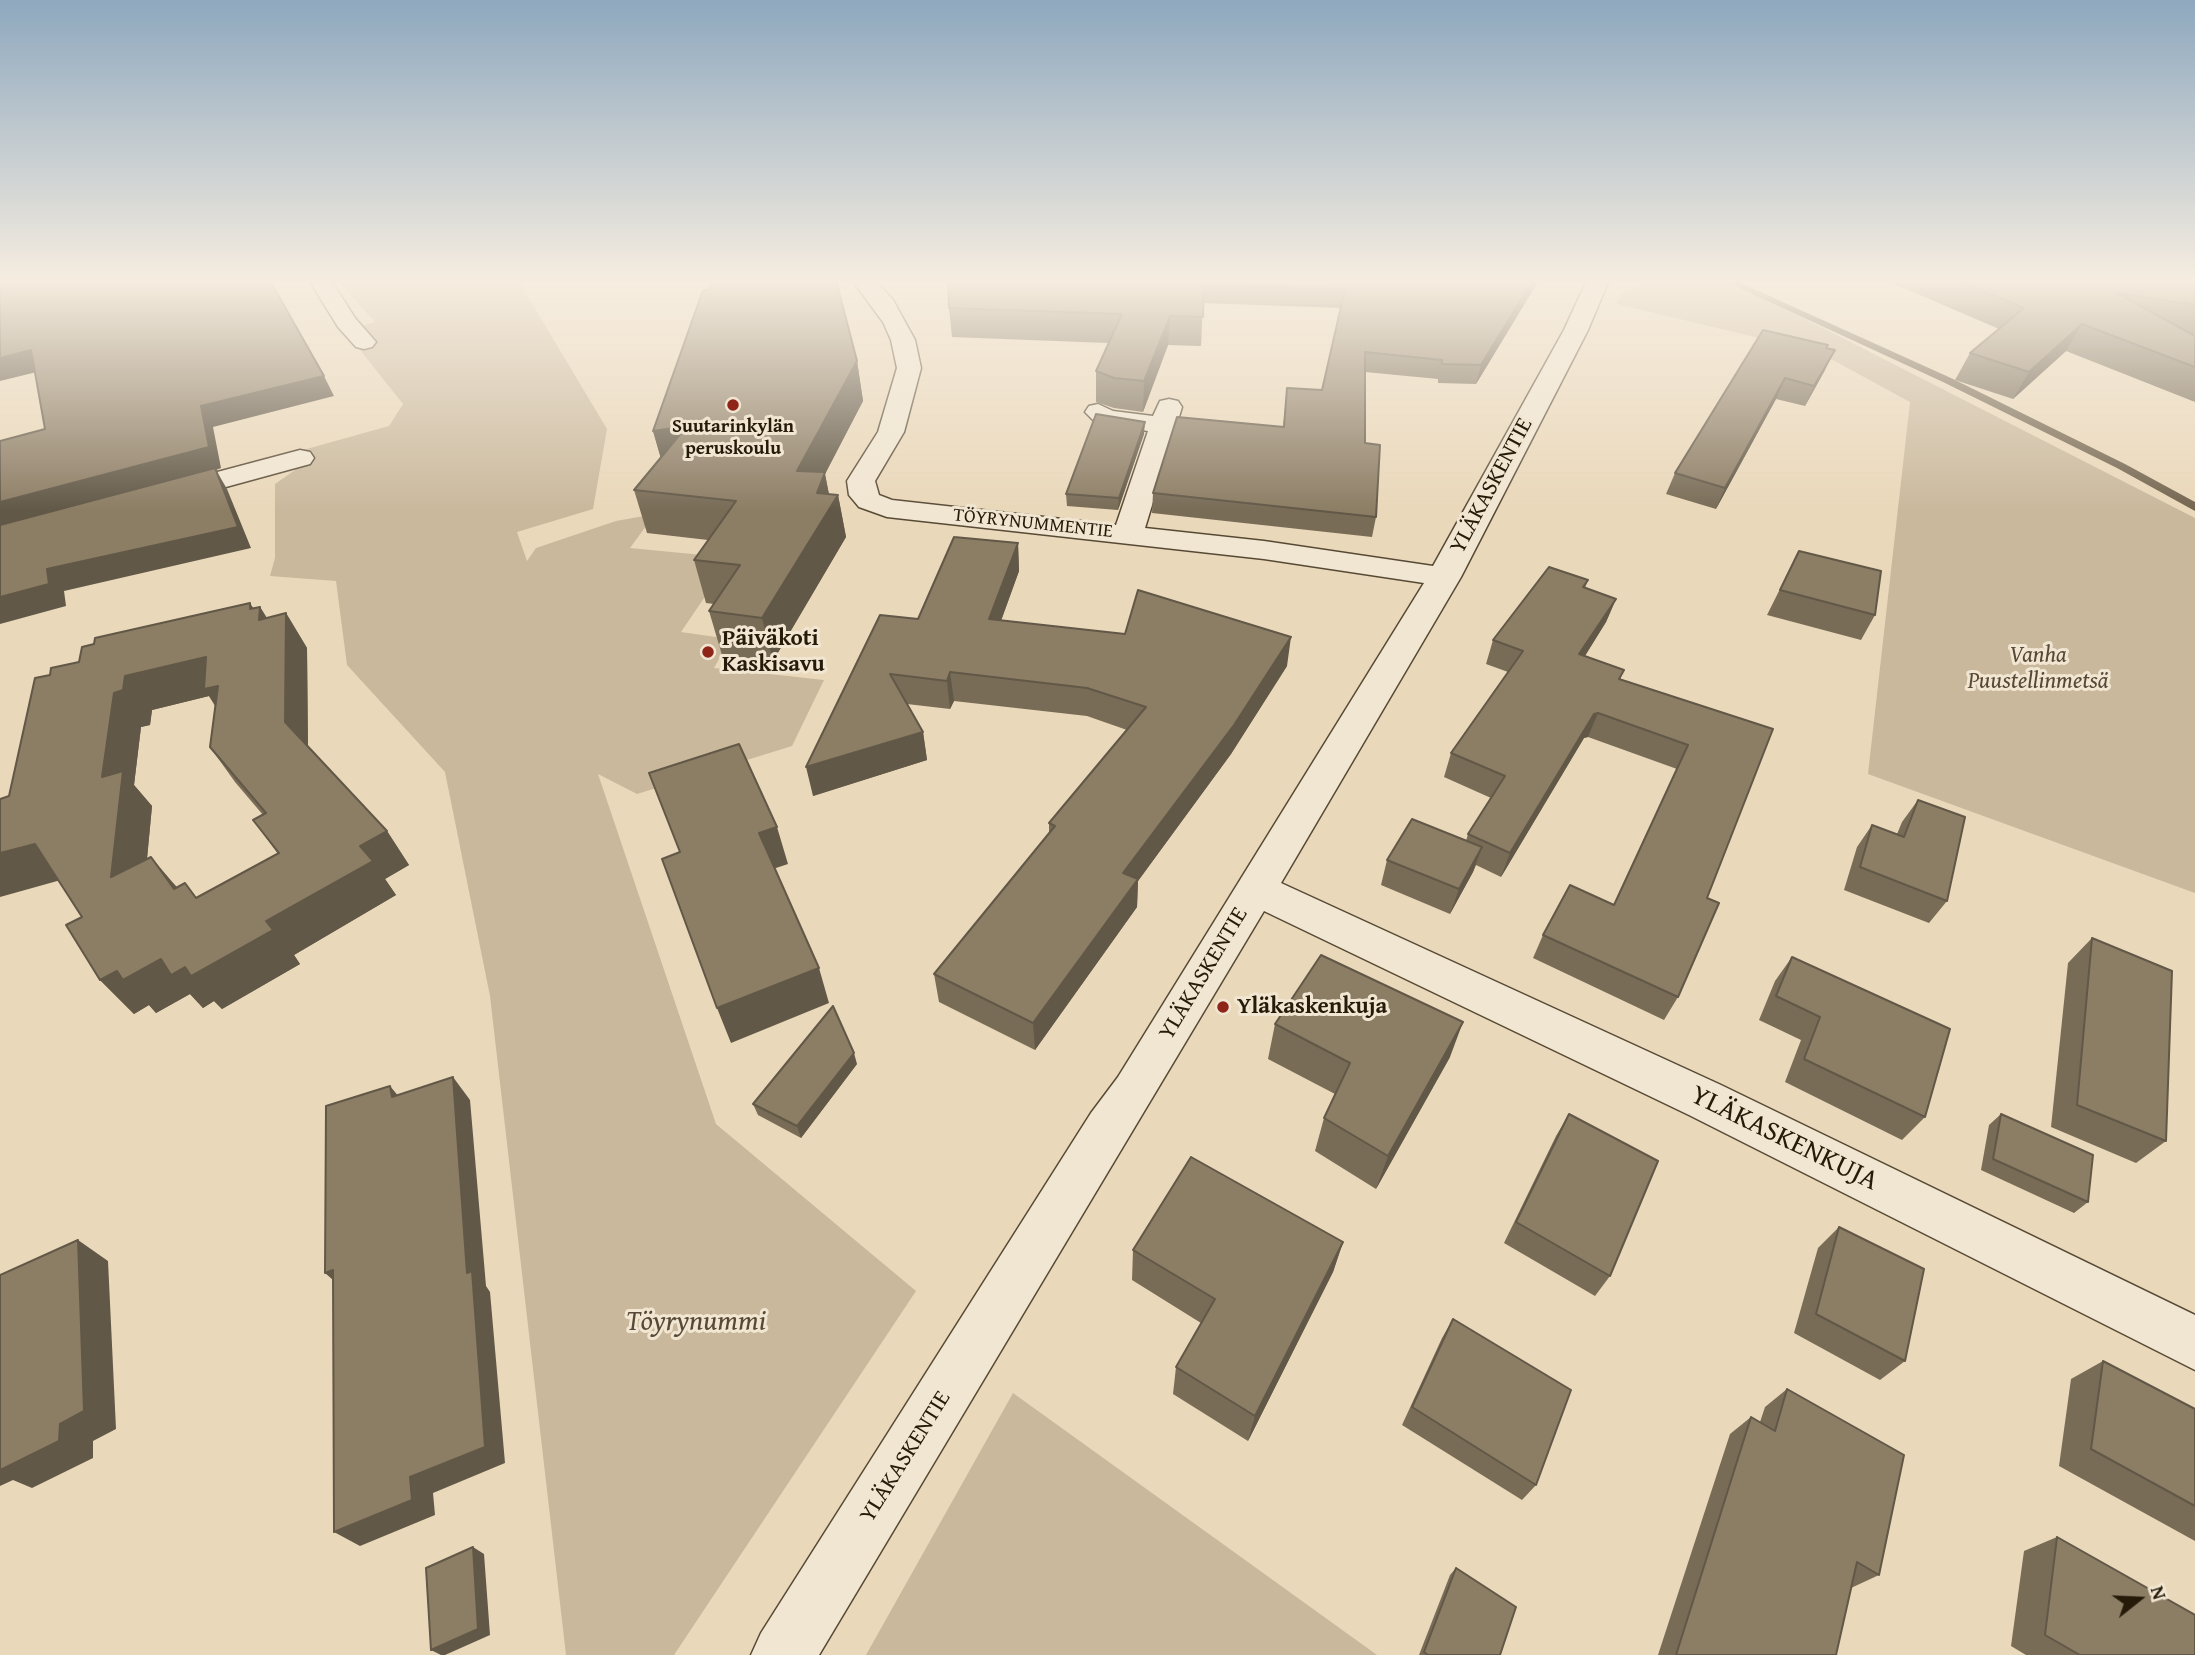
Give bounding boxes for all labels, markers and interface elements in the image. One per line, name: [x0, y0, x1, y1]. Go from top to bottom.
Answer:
marker: Suutarinkylän peruskoulu: [725, 397, 741, 413]
street label: YLÄKASKENTIE: [1445, 413, 1539, 559]
place label: Suutarinkylän peruskoulu: [672, 416, 794, 460]
street label: TÖYRYNUMMENTIE: [952, 504, 1114, 544]
place label: Päiväkoti Kaskisavu: [722, 625, 825, 679]
park label: Vanha Puustellinmetsä: [1968, 642, 2108, 696]
marker: Päiväkoti Kaskisavu: [700, 644, 716, 660]
street label: YLÄKASKENTIE: [1154, 903, 1254, 1045]
place label: Yläkaskenkuja: [1237, 993, 1387, 1021]
marker: Yläkaskenkuja: [1215, 999, 1231, 1015]
street label: YLÄKASKENKUJA: [1685, 1079, 1883, 1199]
park label: Töyrynummi: [626, 1306, 766, 1340]
street label: YLÄKASKENTIE: [855, 1386, 957, 1528]
north arrow: [2104, 1564, 2174, 1634]
text: N: [2144, 1582, 2174, 1603]

